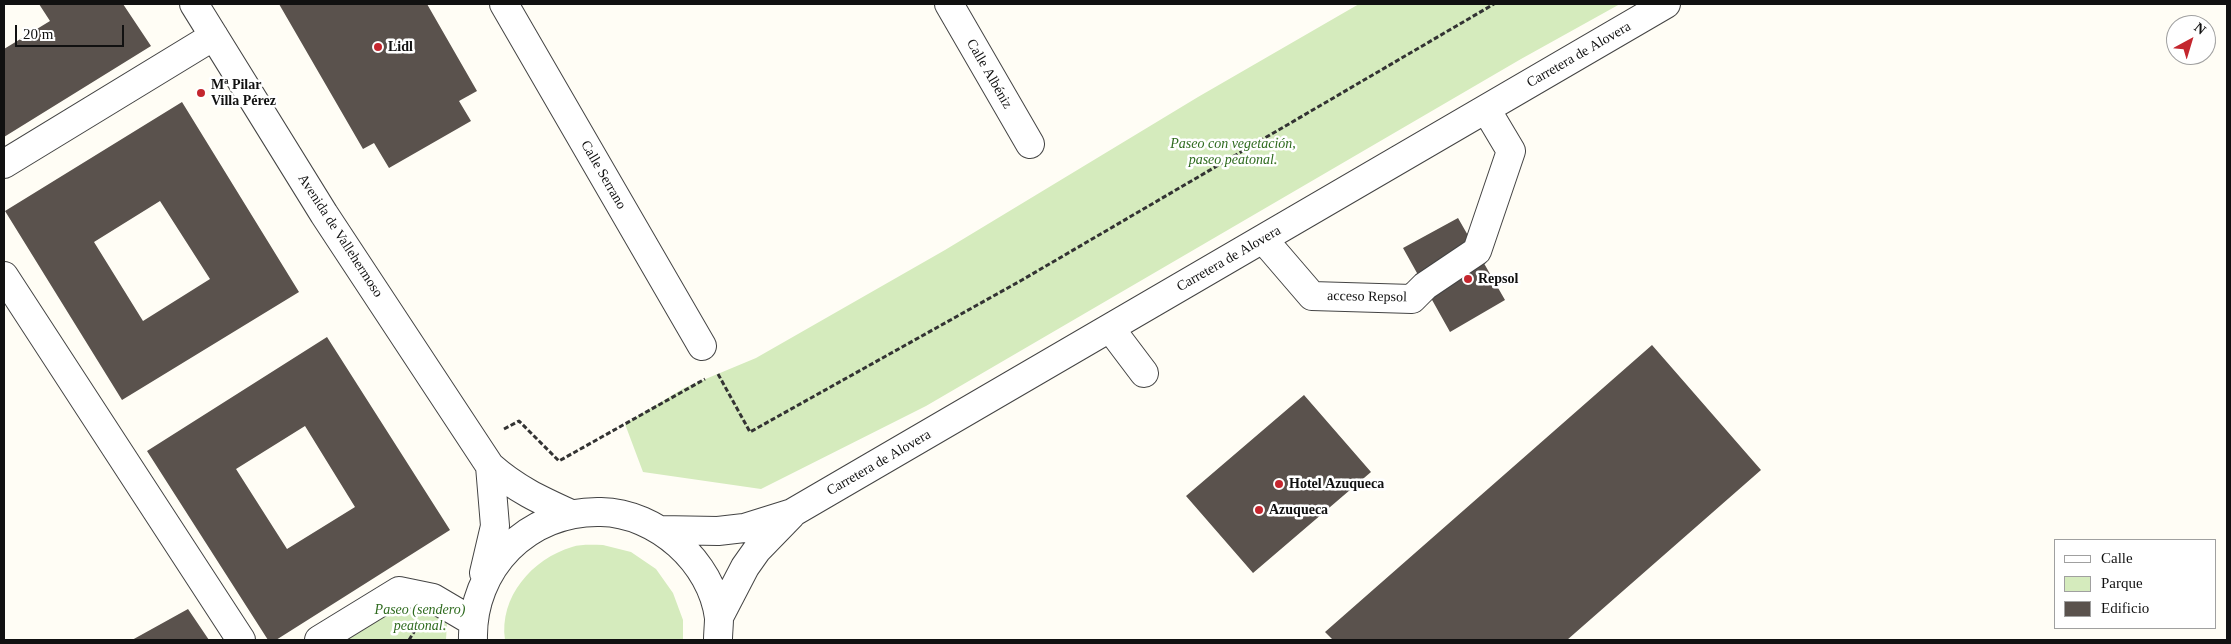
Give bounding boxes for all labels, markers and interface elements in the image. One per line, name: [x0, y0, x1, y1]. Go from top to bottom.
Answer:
scale bar: [18, 15, 126, 47]
north arrow: [2166, 15, 2216, 65]
street label: Carretera de Alovera: [1524, 18, 1634, 92]
text: N: [2191, 20, 2209, 38]
text: 20 m: [23, 26, 53, 42]
street label: Calle Albéniz: [962, 36, 1016, 112]
place label: Lidl: [388, 39, 413, 55]
marker: Lidl: [372, 41, 384, 53]
place label: Mª Pilar Villa Pérez: [211, 77, 276, 110]
marker: Mª Pilar Villa Pérez: [195, 87, 207, 99]
park label: Paseo con vegetación, paseo peatonal.: [1170, 136, 1296, 168]
street label: Calle Serrano: [577, 138, 629, 212]
street label: Avenida de Vallehermoso: [294, 171, 386, 301]
street label: Carretera de Alovera: [1174, 222, 1284, 296]
place label: Repsol: [1478, 271, 1518, 287]
marker: Repsol: [1462, 273, 1474, 285]
street label: acceso Repsol: [1327, 288, 1407, 306]
street label: Carretera de Alovera: [824, 426, 934, 500]
place label: Hotel Azuqueca: [1289, 476, 1384, 492]
marker: Hotel Azuqueca: [1273, 478, 1285, 490]
place label: Azuqueca: [1269, 502, 1328, 518]
marker: Azuqueca: [1253, 504, 1265, 516]
legend: [2054, 539, 2216, 629]
text: Calle: [2101, 550, 2133, 566]
text: Parque: [2101, 575, 2143, 591]
text: Edificio: [2101, 600, 2149, 616]
park label: Paseo (sendero) peatonal.: [375, 602, 465, 634]

